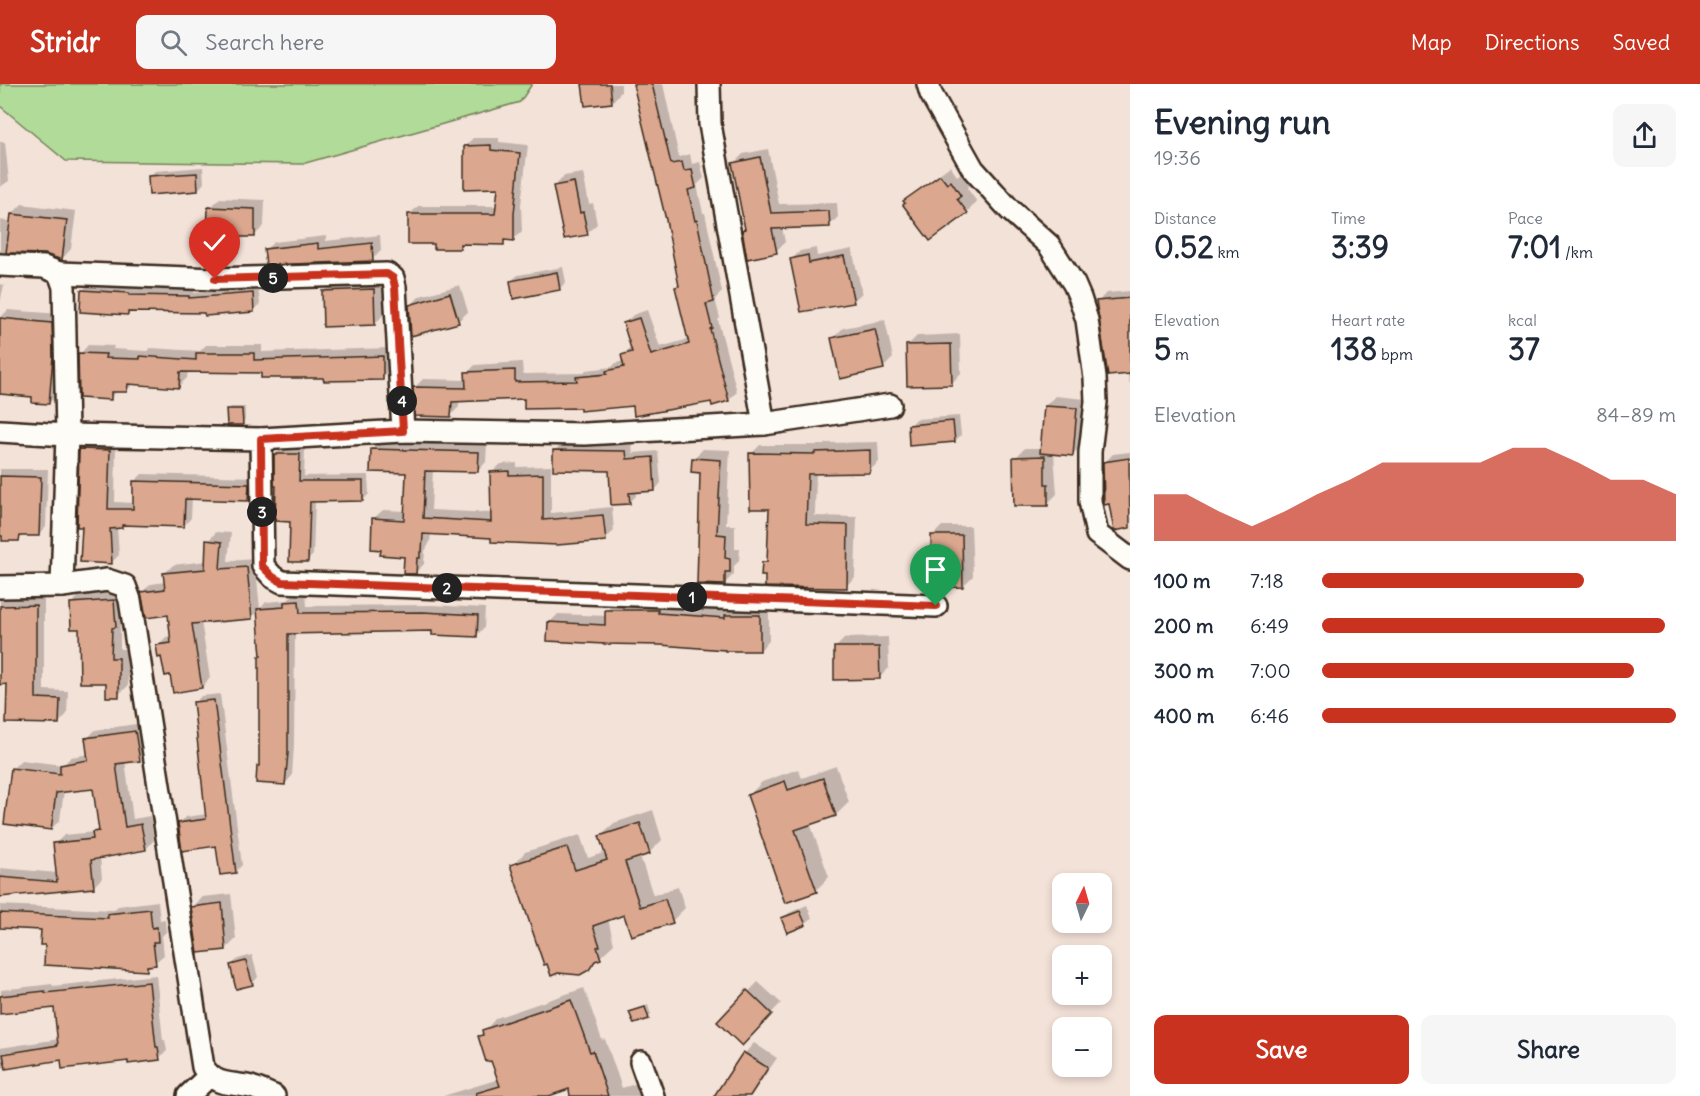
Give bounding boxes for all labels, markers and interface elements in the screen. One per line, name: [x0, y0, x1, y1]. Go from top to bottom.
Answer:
search box: [136, 15, 556, 69]
text: Stridr: [30, 24, 100, 60]
icon: search: [157, 26, 190, 59]
text: Search here: [205, 28, 324, 56]
text: Map: [1411, 29, 1452, 56]
text: Directions: [1485, 29, 1579, 56]
text: Saved: [1612, 29, 1670, 56]
text: Evening run: [1154, 101, 1330, 143]
button: share: [1613, 104, 1676, 167]
text: 19:36: [1154, 145, 1201, 170]
text: Distance: [1154, 208, 1216, 228]
text: Time: [1331, 208, 1366, 228]
text: Pace: [1508, 208, 1543, 228]
pin: [189, 217, 240, 279]
icon: check: [198, 226, 231, 259]
text: 0.52: [1154, 228, 1214, 266]
text: 3:39: [1331, 228, 1389, 266]
text: 7:01: [1508, 228, 1561, 266]
text: km: [1214, 242, 1240, 262]
text: /km: [1561, 242, 1593, 262]
pin: 5: [258, 263, 288, 293]
text: 5: [268, 268, 278, 288]
text: Elevation: [1154, 310, 1220, 330]
text: Heart rate: [1331, 310, 1405, 330]
text: kcal: [1508, 310, 1537, 330]
text: 5: [1154, 330, 1171, 368]
text: 138: [1331, 330, 1377, 368]
text: 37: [1508, 330, 1540, 368]
text: m: [1171, 344, 1189, 364]
text: bpm: [1377, 344, 1413, 364]
pin: 4: [387, 386, 417, 416]
text: 4: [397, 391, 407, 411]
text: Elevation: [1154, 402, 1236, 427]
text: 84–89 m: [1596, 402, 1676, 427]
pin: 3: [247, 497, 277, 527]
text: 3: [257, 502, 267, 522]
pin: [910, 544, 961, 606]
icon: arrive: [919, 553, 952, 586]
text: 100 m: [1154, 568, 1211, 593]
text: 7:18: [1250, 568, 1284, 593]
pin: 2: [432, 573, 462, 603]
text: 2: [443, 578, 451, 598]
pin: 1: [677, 582, 707, 612]
text: 1: [689, 587, 695, 607]
text: 200 m: [1154, 613, 1214, 638]
text: 6:49: [1250, 613, 1289, 638]
text: 300 m: [1154, 658, 1214, 683]
text: 7:00: [1250, 658, 1291, 683]
text: 400 m: [1154, 703, 1214, 728]
text: 6:46: [1250, 703, 1289, 728]
north arrow: [1052, 873, 1112, 933]
map controls: [1052, 873, 1112, 1077]
button: +: [1052, 945, 1112, 1005]
button: Save: [1154, 1015, 1409, 1084]
button: Share: [1421, 1015, 1676, 1084]
button: −: [1052, 1017, 1112, 1077]

